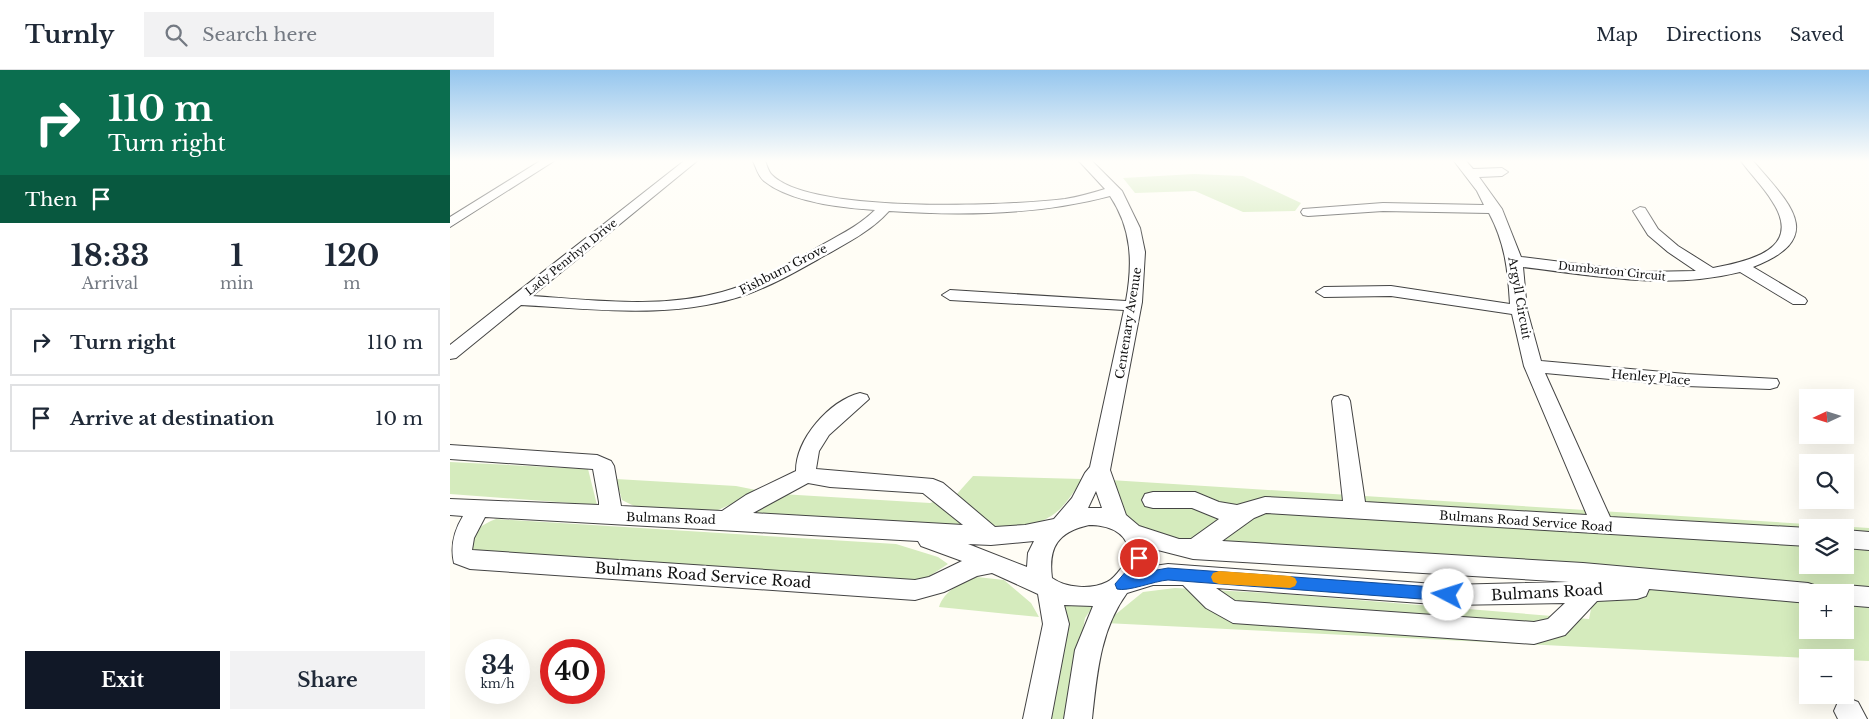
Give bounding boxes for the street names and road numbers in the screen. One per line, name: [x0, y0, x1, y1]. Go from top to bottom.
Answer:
street label: Lady Penrhyn Drive: [522, 216, 620, 298]
street label: Fishburn Grove: [736, 240, 830, 298]
street label: Argyll Circuit: [1505, 255, 1535, 341]
street label: Dumbarton Circuit: [1557, 258, 1667, 284]
street label: Centenary Avenue: [1112, 266, 1144, 380]
street label: Henley Place: [1611, 366, 1691, 388]
street label: Bulmans Road Service Road: [1439, 507, 1613, 535]
street label: Bulmans Road: [626, 509, 716, 527]
street label: Bulmans Road Service Road: [594, 558, 812, 592]
street label: Bulmans Road: [1491, 580, 1603, 604]

